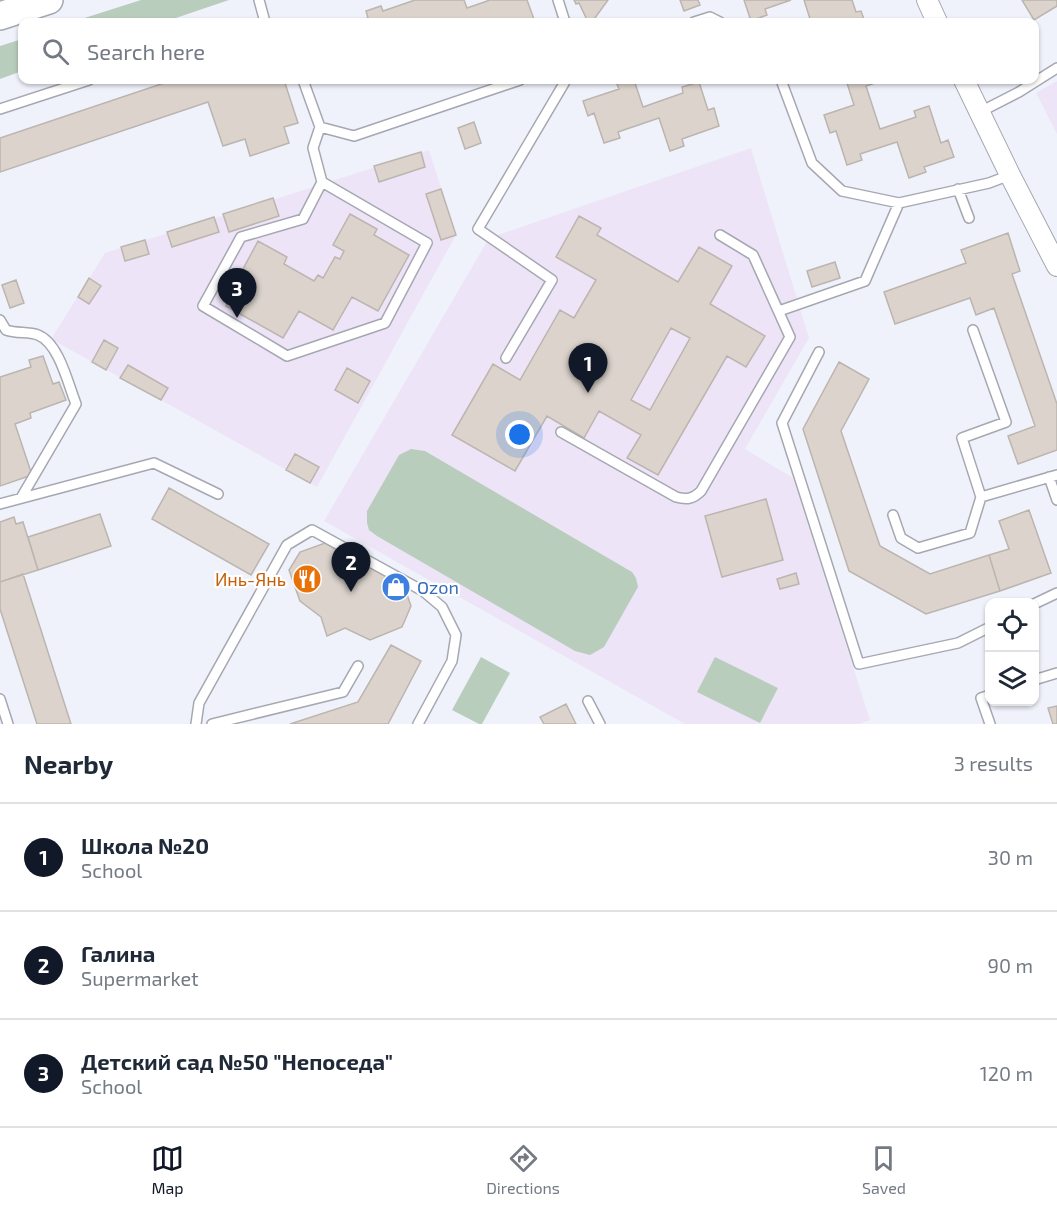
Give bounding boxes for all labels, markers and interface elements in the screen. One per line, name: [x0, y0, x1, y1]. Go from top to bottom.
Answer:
search box: [18, 18, 1039, 84]
icon: search: [39, 35, 72, 68]
text: Search here: [87, 38, 205, 64]
pin: 3: [218, 268, 256, 318]
pin: 1: [568, 344, 608, 393]
your location: [505, 420, 534, 449]
pin: 2: [332, 542, 370, 592]
restaurant icon: Инь-Янь: [291, 563, 323, 595]
place label: Инь-Янь: [215, 568, 286, 590]
shop icon: Ozon: [380, 571, 412, 603]
place label: Ozon: [417, 576, 459, 598]
map controls: [985, 598, 1039, 706]
button: locate: [985, 598, 1039, 652]
button: layers: [985, 652, 1039, 706]
text: Nearby: [24, 748, 113, 779]
text: 3 results: [954, 751, 1033, 775]
text: Школа №20: [81, 832, 209, 858]
text: 1: [39, 845, 48, 869]
text: 30 m: [988, 845, 1033, 869]
text: School: [81, 858, 142, 882]
text: Галина: [81, 940, 155, 966]
text: 2: [38, 953, 49, 977]
text: 90 m: [988, 953, 1033, 977]
text: Supermarket: [81, 966, 199, 990]
text: Детский сад №50 "Непоседа": [81, 1048, 393, 1074]
text: 3: [38, 1061, 49, 1085]
text: 120 m: [980, 1061, 1033, 1085]
text: School: [81, 1074, 142, 1098]
tab: Map: [151, 1142, 184, 1197]
tab: Directions: [486, 1142, 560, 1197]
tab: Saved: [862, 1142, 906, 1197]

